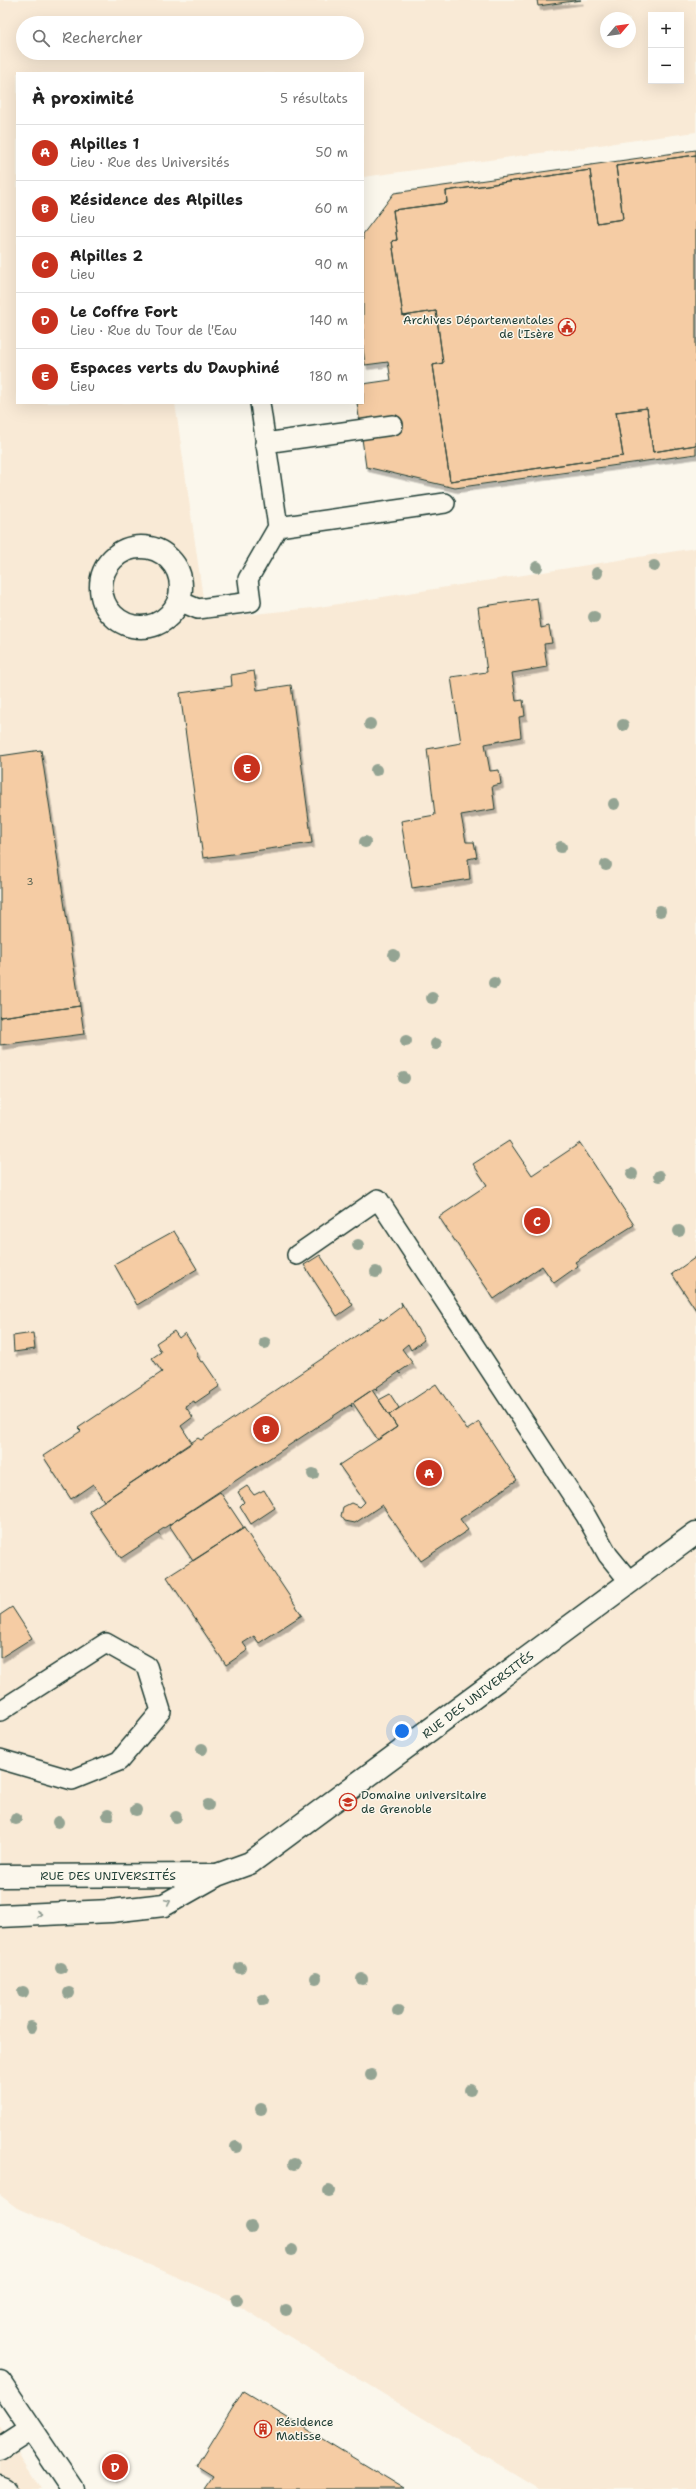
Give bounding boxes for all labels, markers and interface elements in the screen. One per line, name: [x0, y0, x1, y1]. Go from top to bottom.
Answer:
north arrow: [600, 12, 636, 48]
map controls: [648, 12, 684, 84]
button: +: [648, 12, 684, 48]
search box: [16, 16, 364, 60]
icon: search: [30, 27, 52, 49]
text: Rechercher: [62, 28, 143, 48]
button: −: [648, 48, 684, 84]
text: À proximité: [32, 87, 134, 109]
text: 5 résultats: [280, 90, 348, 107]
text: Alpilles 1: [70, 134, 139, 154]
text: A: [40, 144, 50, 161]
text: 50 m: [315, 144, 348, 161]
text: Lieu · Rue des Universités: [70, 154, 230, 171]
text: Résidence des Alpilles: [70, 190, 243, 210]
text: B: [41, 200, 49, 217]
text: 60 m: [315, 200, 348, 217]
text: Lieu: [70, 210, 95, 227]
text: Alpilles 2: [70, 246, 143, 266]
text: C: [41, 256, 49, 273]
text: 90 m: [314, 256, 348, 273]
text: Lieu: [70, 266, 95, 283]
text: Le Coffre Fort: [70, 302, 178, 322]
text: D: [40, 312, 50, 329]
text: 140 m: [309, 312, 348, 329]
place label: Archives Départementales de l'Isère: [403, 312, 554, 342]
public building icon: Archives Départementales de l'Isère: [557, 317, 577, 337]
text: Lieu · Rue du Tour de l'Eau: [70, 322, 237, 339]
text: Espaces verts du Dauphiné: [70, 358, 280, 378]
text: E: [41, 368, 49, 385]
text: 180 m: [309, 368, 348, 385]
text: Lieu: [70, 378, 95, 395]
pin: E: [234, 753, 260, 783]
house number: 3: [27, 875, 34, 888]
pin: C: [524, 1206, 550, 1236]
pin: B: [253, 1414, 279, 1444]
pin: A: [416, 1458, 442, 1488]
street label: RUE DES UNIVERSITÉS: [419, 1648, 537, 1742]
your location: [392, 1721, 412, 1741]
place label: Domaine universitaire de Grenoble: [361, 1787, 487, 1817]
school or university icon: Domaine universitaire de Grenoble: [338, 1792, 358, 1812]
street label: RUE DES UNIVERSITÉS: [40, 1868, 176, 1884]
one-way arrow: [164, 1899, 171, 1907]
one-way arrow: [36, 1910, 42, 1918]
place label: Résidence Matisse: [276, 2414, 334, 2444]
building icon: Résidence Matisse: [253, 2419, 273, 2439]
pin: D: [102, 2452, 128, 2482]

